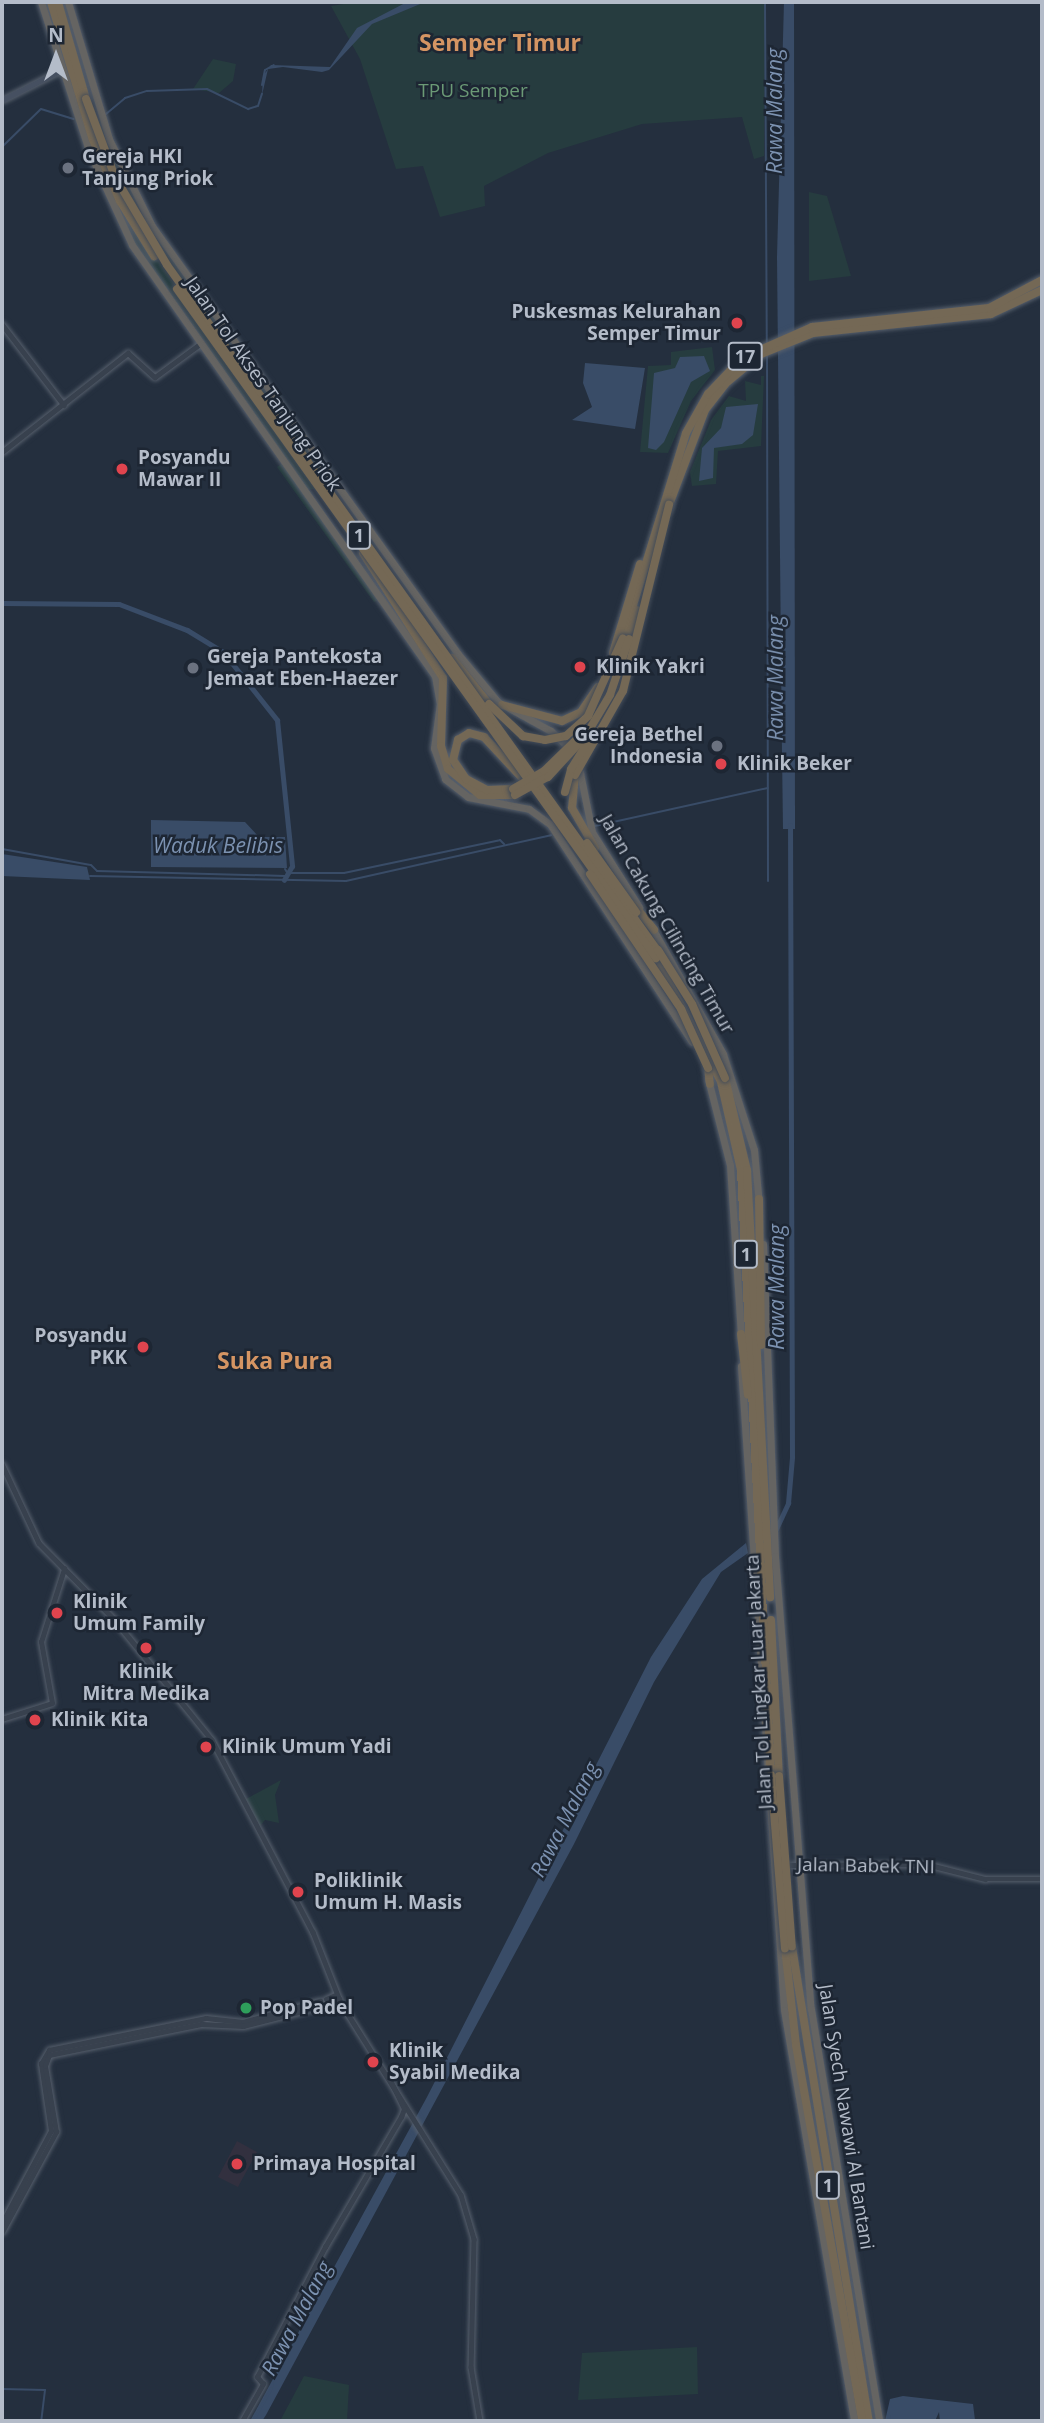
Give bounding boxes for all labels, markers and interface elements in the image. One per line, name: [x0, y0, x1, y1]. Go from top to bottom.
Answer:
north arrow: [21, 21, 91, 91]
text: N: [48, 22, 64, 48]
district label: Semper Timur: [419, 28, 581, 56]
water label: Rawa Malang: [761, 48, 787, 174]
park label: TPU Semper: [418, 80, 528, 102]
place label: Gereja HKI Tanjung Priok: [82, 146, 213, 190]
marker: Gereja HKI Tanjung Priok: [60, 160, 76, 176]
street label: Jalan Tol Akses Tanjung Priok: [180, 272, 346, 496]
place label: Puskesmas Kelurahan Semper Timur: [511, 301, 721, 345]
marker: Puskesmas Kelurahan Semper Timur: [727, 313, 747, 333]
road number: 17: [728, 342, 762, 370]
place label: Posyandu Mawar II: [138, 447, 230, 491]
marker: Posyandu Mawar II: [112, 459, 132, 479]
road number: 1: [347, 520, 371, 550]
water label: Rawa Malang: [762, 615, 788, 741]
place label: Gereja Pantekosta Jemaat Eben-Haezer: [207, 646, 398, 690]
place label: Klinik Yakri: [596, 656, 705, 678]
marker: Klinik Yakri: [570, 657, 590, 677]
marker: Gereja Pantekosta Jemaat Eben-Haezer: [185, 660, 201, 676]
place label: Gereja Bethel Indonesia: [574, 724, 703, 768]
marker: Gereja Bethel Indonesia: [709, 738, 725, 754]
place label: Klinik Beker: [737, 753, 852, 775]
marker: Klinik Beker: [711, 754, 731, 774]
street label: Jalan Cakung Cilincing Timur: [595, 810, 739, 1038]
water label: Waduk Belibis: [153, 832, 283, 858]
water label: Rawa Malang: [763, 1224, 789, 1350]
road number: 1: [734, 1240, 758, 1268]
place label: Posyandu PKK: [35, 1325, 127, 1369]
marker: Posyandu PKK: [133, 1337, 153, 1357]
district label: Suka Pura: [217, 1346, 333, 1374]
street label: Jalan Tol Lingkar Luar Jakarta: [741, 1554, 777, 1810]
place label: Klinik Umum Family: [73, 1591, 205, 1635]
marker: Klinik Umum Family: [47, 1603, 67, 1623]
marker: Klinik Mitra Medika: [136, 1638, 156, 1658]
place label: Klinik Mitra Medika: [82, 1661, 210, 1705]
place label: Klinik Kita: [51, 1709, 148, 1731]
marker: Klinik Kita: [25, 1710, 45, 1730]
place label: Klinik Umum Yadi: [222, 1736, 391, 1758]
marker: Klinik Umum Yadi: [196, 1737, 216, 1757]
water label: Rawa Malang: [524, 1757, 604, 1881]
street label: Jalan Babek TNI: [797, 1853, 935, 1879]
place label: Poliklinik Umum H. Masis: [314, 1870, 462, 1914]
marker: Poliklinik Umum H. Masis: [288, 1882, 308, 1902]
street label: Jalan Syech Nawawi Al Bantani: [814, 1983, 878, 2251]
place label: Pop Padel: [260, 1997, 353, 2019]
marker: Pop Padel: [238, 2000, 254, 2016]
place label: Klinik Syabil Medika: [389, 2040, 521, 2084]
marker: Klinik Syabil Medika: [363, 2052, 383, 2072]
place label: Primaya Hospital: [253, 2153, 416, 2175]
marker: Primaya Hospital: [227, 2154, 247, 2174]
road number: 1: [816, 2171, 840, 2200]
water label: Rawa Malang: [255, 2257, 337, 2379]

